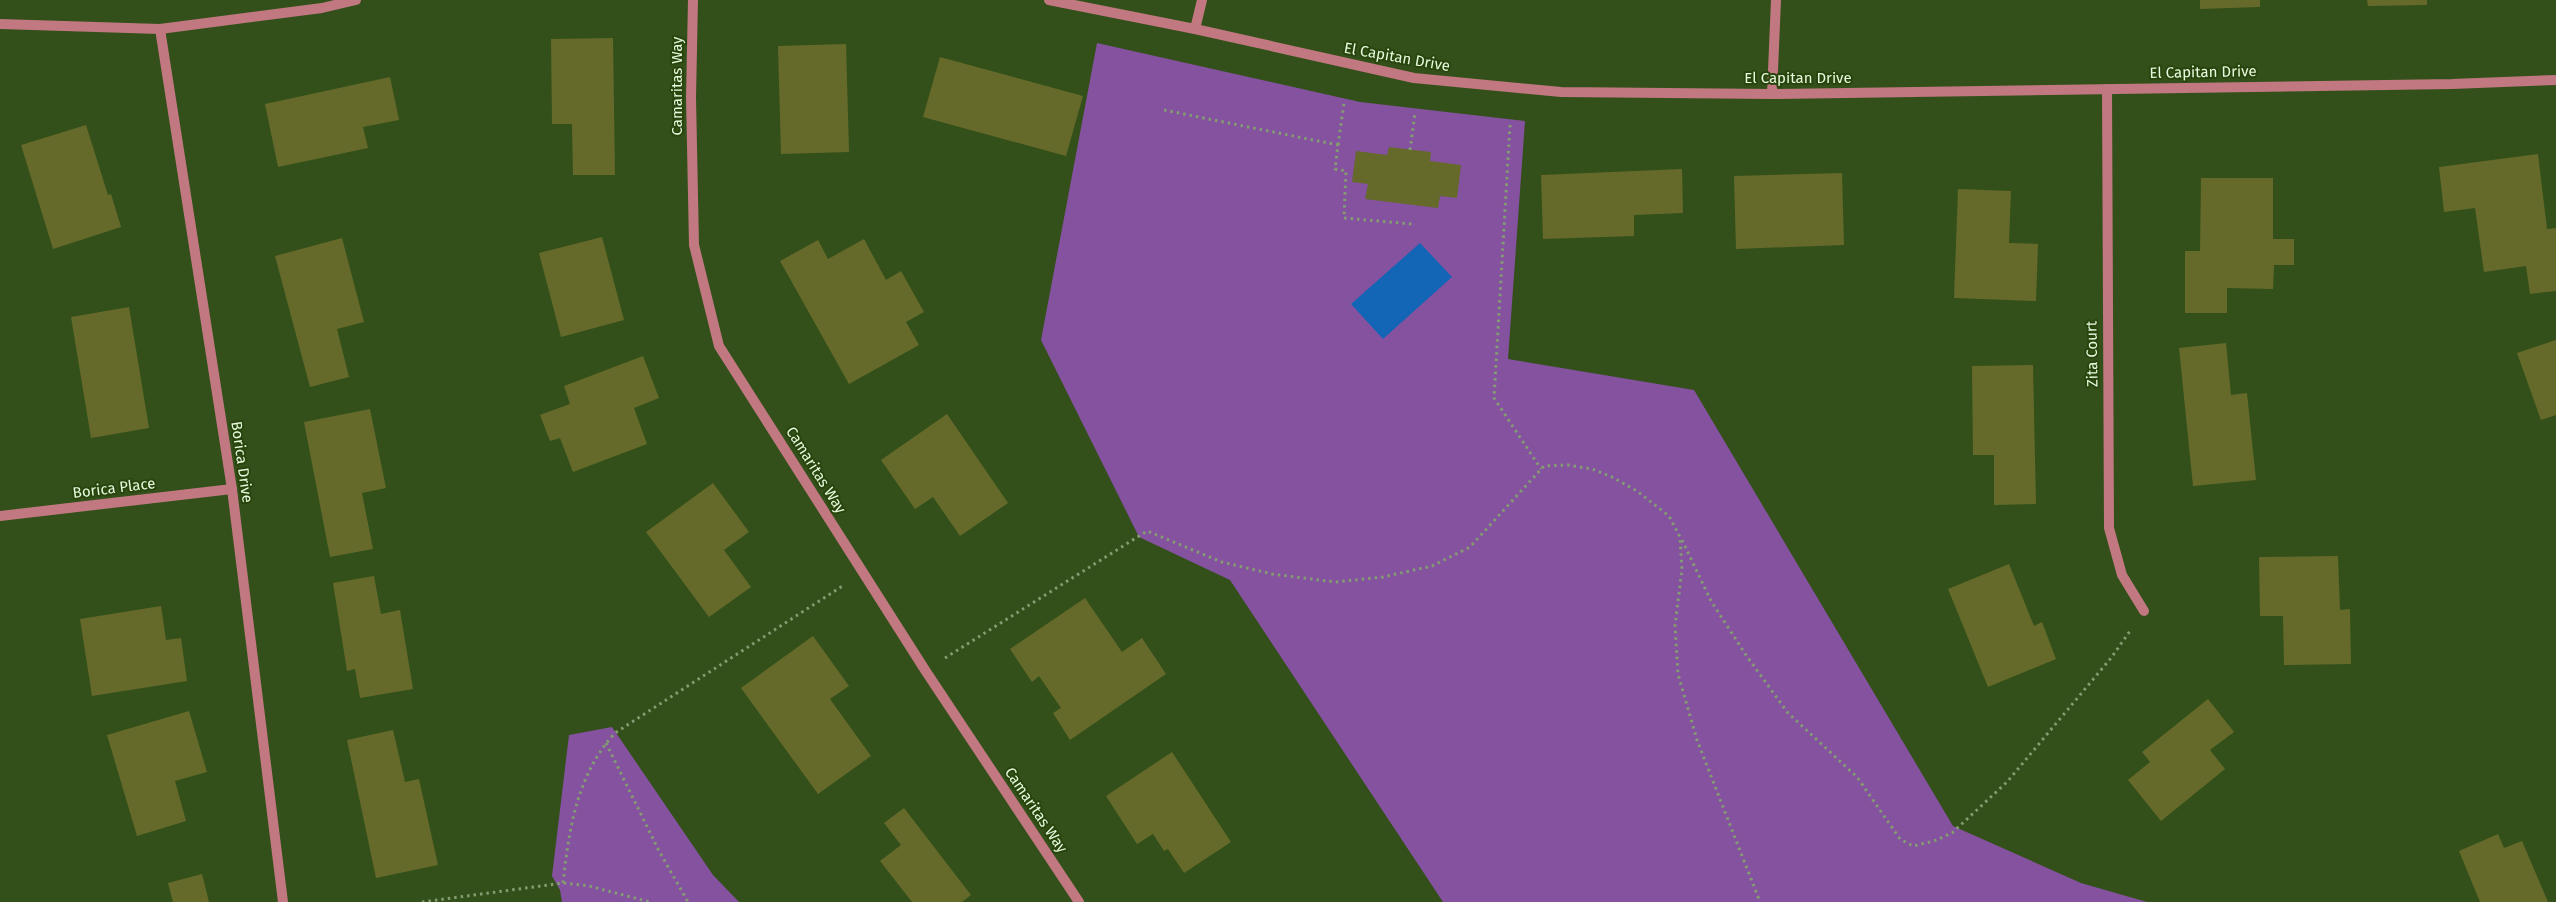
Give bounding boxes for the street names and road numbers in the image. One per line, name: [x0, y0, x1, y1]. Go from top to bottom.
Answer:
street label: Camaritas Way: [668, 36, 686, 136]
street label: El Capitan Drive: [1343, 39, 1451, 75]
street label: El Capitan Drive: [2149, 62, 2257, 82]
street label: El Capitan Drive: [1744, 69, 1852, 87]
street label: Zita Court: [2082, 320, 2102, 387]
street label: Borica Drive: [227, 420, 257, 504]
street label: Camaritas Way: [782, 423, 850, 517]
street label: Borica Place: [72, 474, 156, 502]
street label: Camaritas Way: [1001, 764, 1071, 857]

